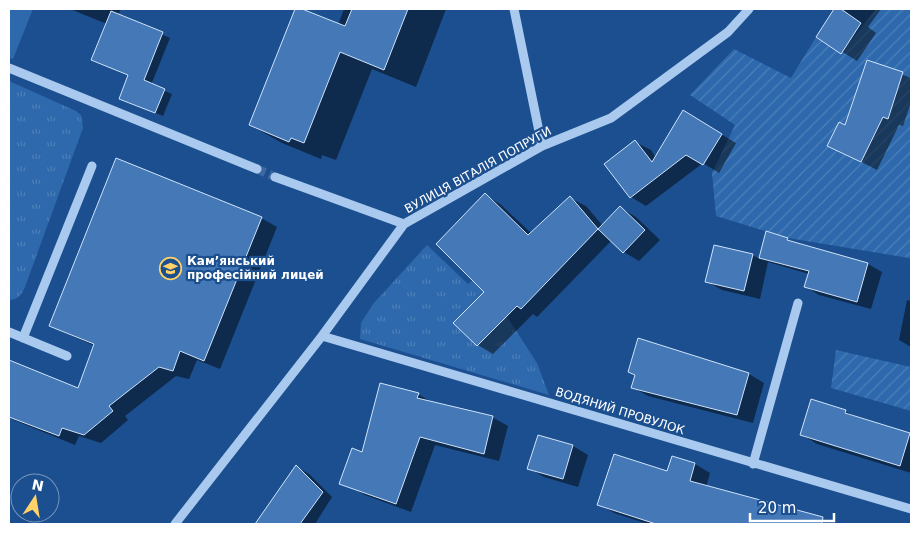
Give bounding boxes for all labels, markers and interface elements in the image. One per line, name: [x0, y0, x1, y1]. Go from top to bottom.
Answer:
street label: ВУЛИЦЯ ВІТАЛІЯ ПОПРУГИ: [402, 124, 554, 216]
place label: Кам’янський професійний лицей: [187, 254, 324, 282]
school or university icon: Кам’янський професійний лицей: [159, 256, 183, 280]
street label: ВОДЯНИЙ ПРОВУЛОК: [554, 384, 687, 437]
north arrow: [10, 473, 60, 523]
text: N: [30, 476, 45, 494]
scale bar: [750, 490, 834, 522]
text: 20 m: [758, 499, 796, 517]

